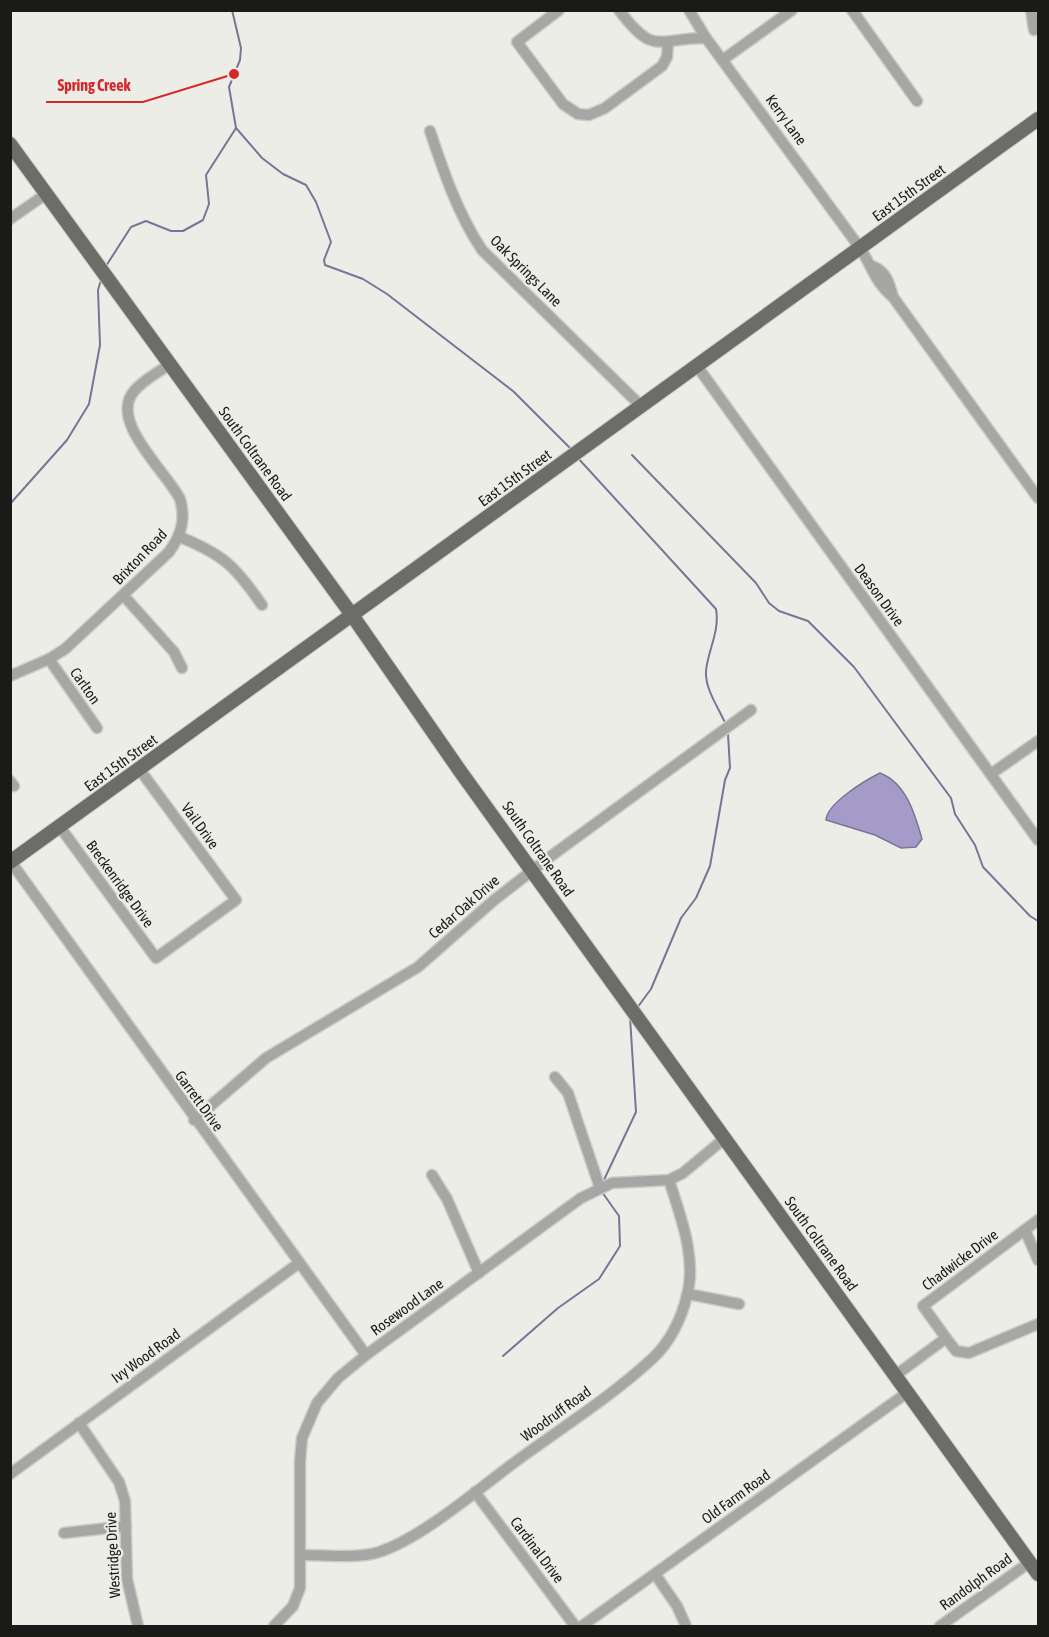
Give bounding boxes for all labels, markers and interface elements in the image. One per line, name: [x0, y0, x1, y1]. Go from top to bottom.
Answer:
callout: Spring Creek: [46, 68, 143, 102]
text: Spring Creek: [58, 76, 131, 94]
street label: Kerry Lane: [763, 91, 810, 148]
street label: East 15th Street: [869, 161, 948, 225]
street label: Oak Springs Lane: [487, 232, 566, 310]
street label: South Coltrane Road: [216, 403, 295, 504]
street label: East 15th Street: [475, 446, 554, 510]
street label: Brixton Road: [109, 525, 170, 588]
street label: Deason Drive: [851, 560, 908, 629]
street label: Carlton: [67, 664, 104, 707]
street label: East 15th Street: [81, 731, 160, 795]
street label: South Coltrane Road: [499, 798, 578, 900]
street label: Vail Drive: [178, 799, 223, 852]
street label: Breckenridge Drive: [83, 837, 158, 931]
street label: Cedar Oak Drive: [425, 871, 502, 942]
street label: Garrett Drive: [172, 1067, 227, 1134]
street label: South Coltrane Road: [782, 1193, 861, 1294]
street label: Chadwicke Drive: [919, 1226, 1001, 1294]
street label: Rosewood Lane: [367, 1275, 446, 1339]
street label: Ivy Wood Road: [108, 1325, 183, 1386]
street label: Woodruff Road: [517, 1383, 594, 1445]
street label: Old Farm Road: [698, 1466, 773, 1527]
street label: Westridge Drive: [102, 1511, 123, 1598]
street label: Cardinal Drive: [507, 1513, 568, 1586]
street label: Randolph Road: [936, 1550, 1015, 1613]

